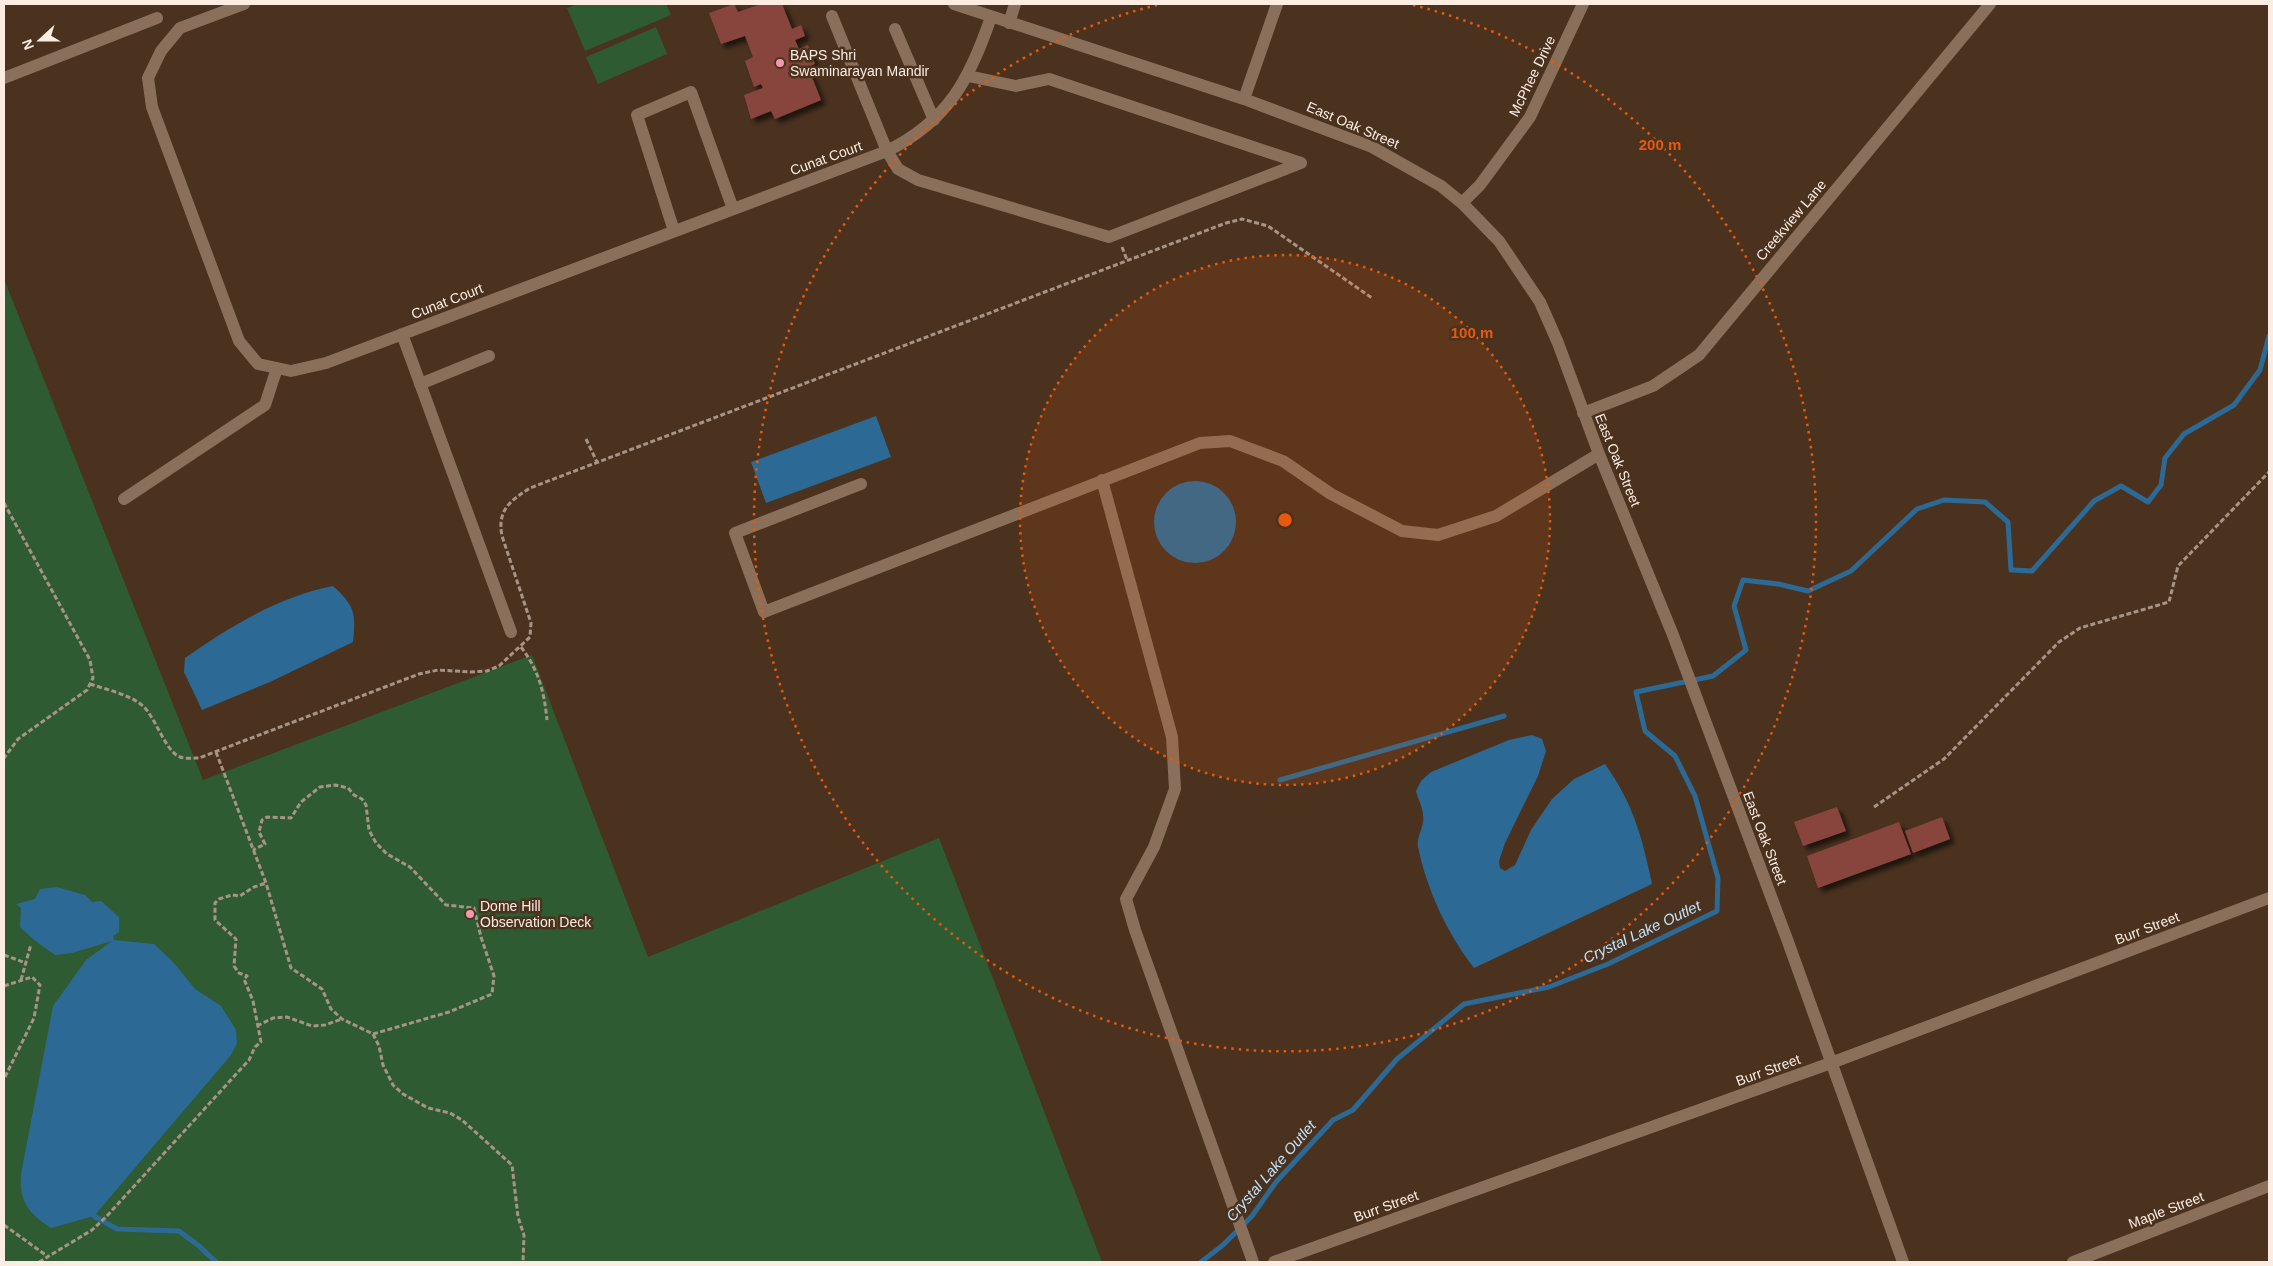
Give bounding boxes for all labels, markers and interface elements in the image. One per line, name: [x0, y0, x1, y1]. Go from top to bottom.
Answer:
north arrow: [15, 15, 65, 65]
street label: McPhee Drive: [1506, 33, 1559, 119]
text: N: [19, 37, 37, 52]
place label: BAPS Shri Swaminarayan Mandir: [790, 47, 930, 79]
marker: BAPS Shri Swaminarayan Mandir: [774, 57, 786, 69]
street label: East Oak Street: [1304, 98, 1402, 152]
text: 200 m: [1639, 136, 1681, 153]
street label: Cunat Court: [788, 138, 864, 178]
street label: Creekview Lane: [1753, 176, 1830, 264]
street label: Cunat Court: [409, 280, 485, 322]
text: 100 m: [1451, 324, 1493, 341]
street label: East Oak Street: [1592, 411, 1644, 509]
centre of rings: [1276, 511, 1294, 529]
street label: East Oak Street: [1740, 789, 1790, 887]
water label: Crystal Lake Outlet: [1580, 897, 1704, 966]
place label: Dome Hill Observation Deck: [480, 898, 592, 930]
marker: Dome Hill Observation Deck: [464, 908, 476, 920]
street label: Burr Street: [2113, 908, 2182, 948]
street label: Burr Street: [1733, 1051, 1803, 1089]
water label: Crystal Lake Outlet: [1222, 1116, 1319, 1224]
street label: Burr Street: [1351, 1187, 1421, 1225]
street label: Maple Street: [2126, 1188, 2206, 1232]

